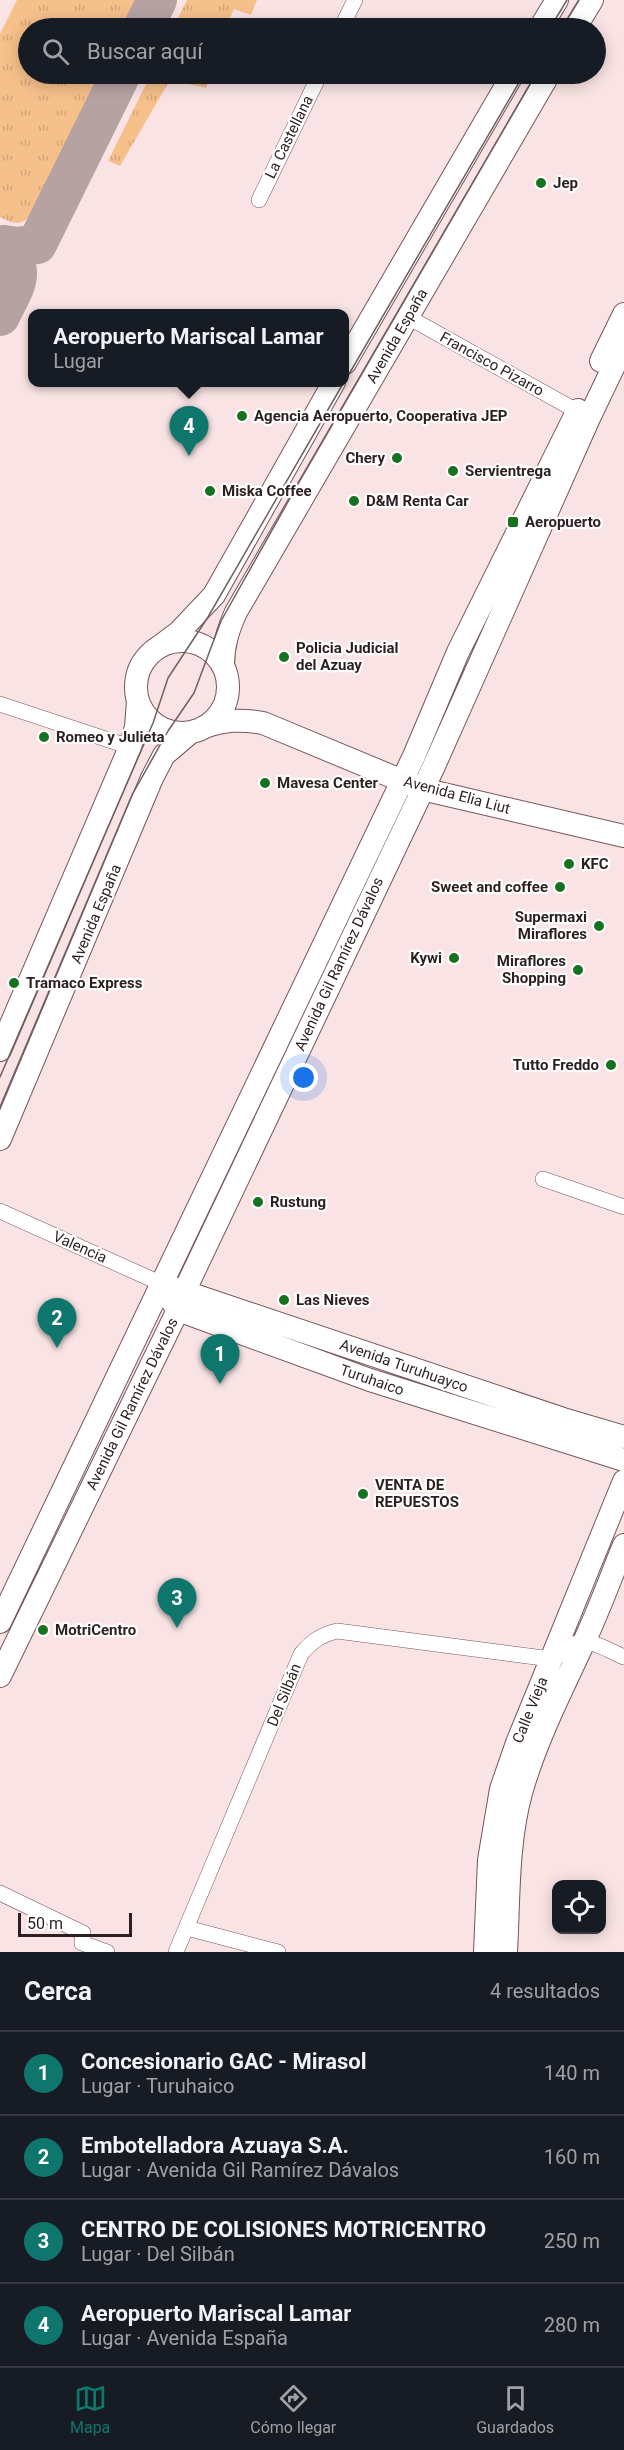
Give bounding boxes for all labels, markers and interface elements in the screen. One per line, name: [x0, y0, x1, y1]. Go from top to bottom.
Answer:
search box: [18, 18, 606, 84]
icon: search: [39, 35, 72, 68]
text: Buscar aquí: [87, 39, 203, 64]
street label: La Castellana: [261, 92, 317, 182]
place label: Jep: [553, 174, 578, 192]
marker: Jep: [534, 176, 548, 190]
street label: Avenida España: [363, 286, 431, 386]
popup: [28, 309, 349, 387]
text: Aeropuerto Mariscal Lamar: [53, 324, 324, 349]
street label: Francisco Pizarro: [437, 328, 547, 400]
text: Lugar: [53, 349, 104, 373]
pin: 4: [170, 406, 208, 456]
place label: Agencia Aeropuerto, Cooperativa JEP: [254, 407, 508, 425]
marker: Agencia Aeropuerto, Cooperativa JEP: [235, 409, 249, 423]
place label: Chery: [346, 449, 385, 467]
marker: Chery: [390, 451, 404, 465]
place label: Servientrega: [465, 462, 551, 480]
marker: Servientrega: [446, 464, 460, 478]
place label: Miska Coffee: [222, 482, 312, 500]
marker: Miska Coffee: [203, 484, 217, 498]
place label: D&M Renta Car: [366, 492, 469, 510]
marker: D&M Renta Car: [347, 494, 361, 508]
place label: Aeropuerto: [525, 513, 601, 531]
marker: Aeropuerto: [506, 515, 520, 529]
place label: Policia Judicial del Azuay: [296, 639, 399, 674]
marker: Policia Judicial del Azuay: [277, 650, 291, 664]
place label: Romeo y Julieta: [56, 728, 165, 746]
marker: Romeo y Julieta: [37, 730, 51, 744]
street label: Avenida Elia Liut: [402, 772, 512, 818]
place label: Mavesa Center: [277, 774, 379, 792]
marker: Mavesa Center: [258, 776, 272, 790]
place label: KFC: [581, 855, 609, 873]
marker: KFC: [562, 857, 576, 871]
street label: Avenida España: [67, 862, 125, 966]
street label: Avenida Gil Ramírez Dávalos: [291, 874, 387, 1054]
place label: Sweet and coffee: [431, 878, 548, 896]
marker: Sweet and coffee: [553, 880, 567, 894]
place label: Supermaxi Miraflores: [515, 908, 587, 943]
marker: Supermaxi Miraflores: [592, 919, 606, 933]
place label: Kywi: [410, 949, 442, 967]
marker: Kywi: [447, 951, 461, 965]
place label: Miraflores Shopping: [497, 952, 566, 987]
marker: Miraflores Shopping: [571, 963, 585, 977]
place label: Tramaco Express: [26, 974, 143, 992]
marker: Tramaco Express: [7, 976, 21, 990]
place label: Tutto Freddo: [513, 1056, 599, 1074]
marker: Tutto Freddo: [604, 1058, 618, 1072]
your location: [289, 1063, 318, 1092]
place label: Rustung: [270, 1193, 326, 1211]
marker: Rustung: [251, 1195, 265, 1209]
street label: Valencia: [50, 1227, 110, 1267]
place label: Las Nieves: [296, 1291, 370, 1309]
marker: Las Nieves: [277, 1293, 291, 1307]
pin: 2: [38, 1298, 76, 1348]
street label: Avenida Gil Ramírez Dávalos: [82, 1315, 182, 1493]
pin: 1: [200, 1334, 240, 1384]
street label: Avenida Turuhuayco: [338, 1336, 470, 1396]
street label: Turuhaico: [338, 1361, 406, 1399]
place label: VENTA DE REPUESTOS: [375, 1476, 459, 1511]
marker: VENTA DE REPUESTOS: [356, 1487, 370, 1501]
pin: 3: [158, 1578, 196, 1628]
place label: MotriCentro: [55, 1621, 136, 1639]
marker: MotriCentro: [36, 1623, 50, 1637]
street label: Del Silbán: [263, 1661, 305, 1729]
street label: Calle Vieja: [509, 1674, 551, 1746]
map controls: [552, 1880, 606, 1934]
button: locate: [552, 1880, 606, 1934]
scale bar: [18, 1910, 132, 1938]
text: 50 m: [27, 1914, 63, 1933]
text: Cerca: [24, 1976, 92, 2006]
text: 4 resultados: [490, 1979, 600, 2003]
text: Concesionario GAC - Mirasol: [81, 2049, 367, 2074]
text: 1: [38, 2061, 49, 2085]
text: 140 m: [544, 2061, 600, 2085]
text: Lugar · Turuhaico: [81, 2074, 234, 2098]
text: Embotelladora Azuaya S.A.: [81, 2133, 349, 2158]
text: 2: [38, 2145, 49, 2169]
text: 160 m: [544, 2145, 600, 2169]
text: Lugar · Avenida Gil Ramírez Dávalos: [81, 2158, 399, 2182]
text: CENTRO DE COLISIONES MOTRICENTRO: [81, 2217, 486, 2242]
text: 3: [38, 2229, 49, 2253]
text: 250 m: [544, 2229, 600, 2253]
text: Lugar · Del Silbán: [81, 2242, 235, 2266]
text: Aeropuerto Mariscal Lamar: [81, 2301, 351, 2326]
text: 4: [38, 2313, 49, 2337]
text: 280 m: [544, 2313, 600, 2337]
text: Lugar · Avenida España: [81, 2326, 288, 2350]
tab: Mapa: [70, 2382, 110, 2437]
tab: Cómo llegar: [250, 2382, 336, 2437]
tab: Guardados: [476, 2382, 554, 2437]

